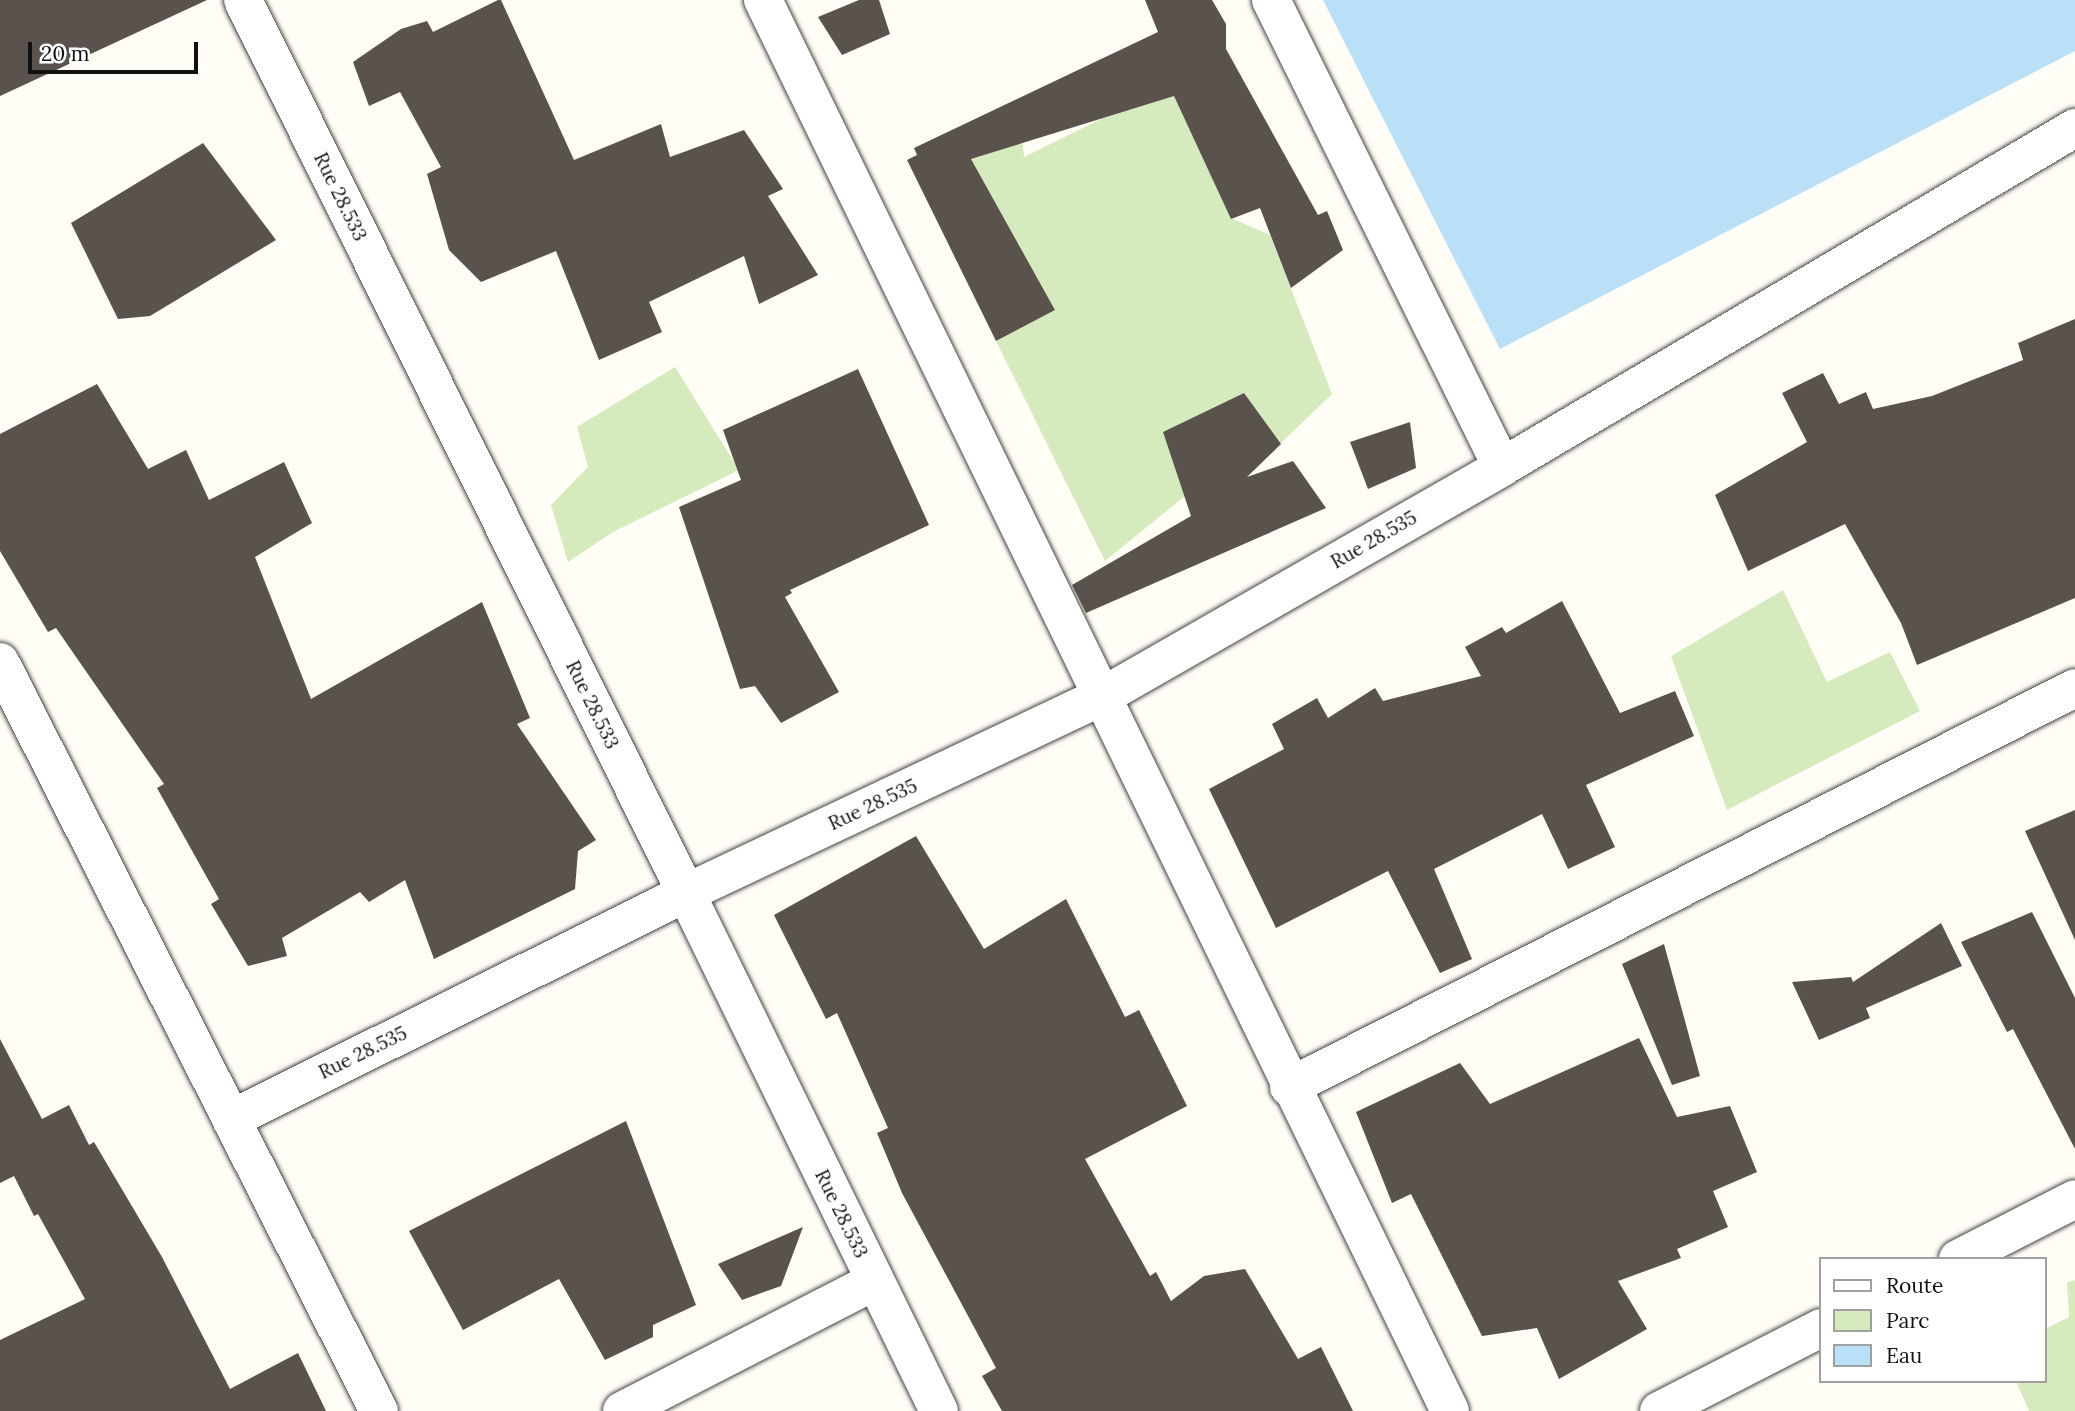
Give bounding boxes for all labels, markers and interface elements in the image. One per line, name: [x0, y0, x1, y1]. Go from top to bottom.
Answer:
scale bar: [32, 28, 201, 72]
text: 20 m: [41, 40, 90, 67]
street label: Rue 28.533: [309, 149, 371, 245]
street label: Rue 28.535: [1327, 506, 1421, 574]
street label: Rue 28.533: [561, 657, 623, 753]
street label: Rue 28.535: [825, 775, 921, 835]
street label: Rue 28.535: [315, 1022, 411, 1084]
street label: Rue 28.533: [810, 1166, 872, 1262]
legend: [1820, 1257, 2047, 1383]
text: Route: [1886, 1272, 1943, 1299]
text: Parc: [1886, 1307, 1930, 1334]
text: Eau: [1886, 1342, 1922, 1369]

